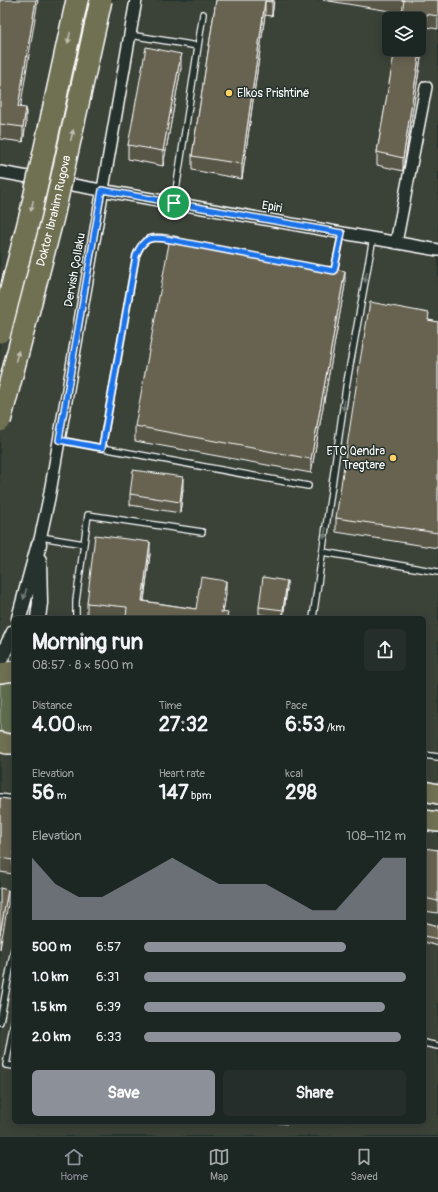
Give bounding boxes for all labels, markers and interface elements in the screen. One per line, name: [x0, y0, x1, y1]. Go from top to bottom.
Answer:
map controls: [382, 12, 426, 56]
button: layers: [382, 12, 426, 56]
one-way arrow: [66, 32, 72, 44]
place label: Elkos Prishtinë: [237, 86, 309, 101]
marker: Elkos Prishtinë: [224, 88, 234, 98]
one-way arrow: [69, 128, 75, 141]
street label: Doktor Ibrahim Rugova: [33, 153, 74, 268]
pin: [157, 186, 191, 220]
icon: arrive: [163, 192, 185, 214]
street label: Epiri: [261, 198, 283, 216]
one-way arrow: [29, 200, 35, 212]
street label: Dervish Çollaku: [61, 232, 89, 308]
one-way arrow: [363, 271, 369, 283]
one-way arrow: [14, 350, 20, 362]
one-way arrow: [341, 399, 347, 411]
place label: ETC Qendra Tregtare: [327, 444, 385, 473]
marker: ETC Qendra Tregtare: [388, 453, 398, 463]
one-way arrow: [322, 527, 328, 540]
one-way arrow: [22, 588, 28, 600]
text: Morning run: [32, 628, 143, 656]
button: share: [364, 629, 406, 671]
text: 08:57 · 8 × 500 m: [32, 657, 133, 673]
text: Distance: [32, 699, 72, 712]
text: Time: [159, 699, 182, 712]
text: Pace: [285, 699, 307, 712]
text: 4.00: [32, 712, 75, 737]
text: 27:32: [159, 712, 208, 737]
text: 6:53: [285, 712, 324, 737]
text: km: [75, 721, 92, 734]
text: /km: [324, 721, 345, 734]
text: Elevation: [32, 767, 74, 780]
text: Heart rate: [159, 767, 205, 780]
text: kcal: [285, 767, 303, 780]
text: 56: [32, 780, 54, 805]
text: 147: [159, 780, 189, 805]
text: 298: [285, 780, 317, 805]
text: m: [54, 789, 67, 802]
text: bpm: [189, 789, 211, 802]
text: Elevation: [32, 828, 82, 844]
text: 108–112 m: [346, 828, 406, 844]
text: 500 m: [32, 939, 71, 955]
text: 6:57: [96, 939, 121, 955]
text: 1.0 km: [32, 969, 69, 985]
text: 6:31: [96, 969, 119, 985]
text: 1.5 km: [32, 999, 67, 1015]
text: 6:39: [96, 999, 121, 1015]
text: 2.0 km: [32, 1029, 71, 1045]
text: 6:33: [96, 1029, 122, 1045]
button: Save: [32, 1070, 215, 1116]
button: Share: [223, 1070, 406, 1116]
tab: Home: [60, 1146, 88, 1183]
tab: Map: [208, 1146, 230, 1183]
tab: Saved: [351, 1146, 378, 1183]

